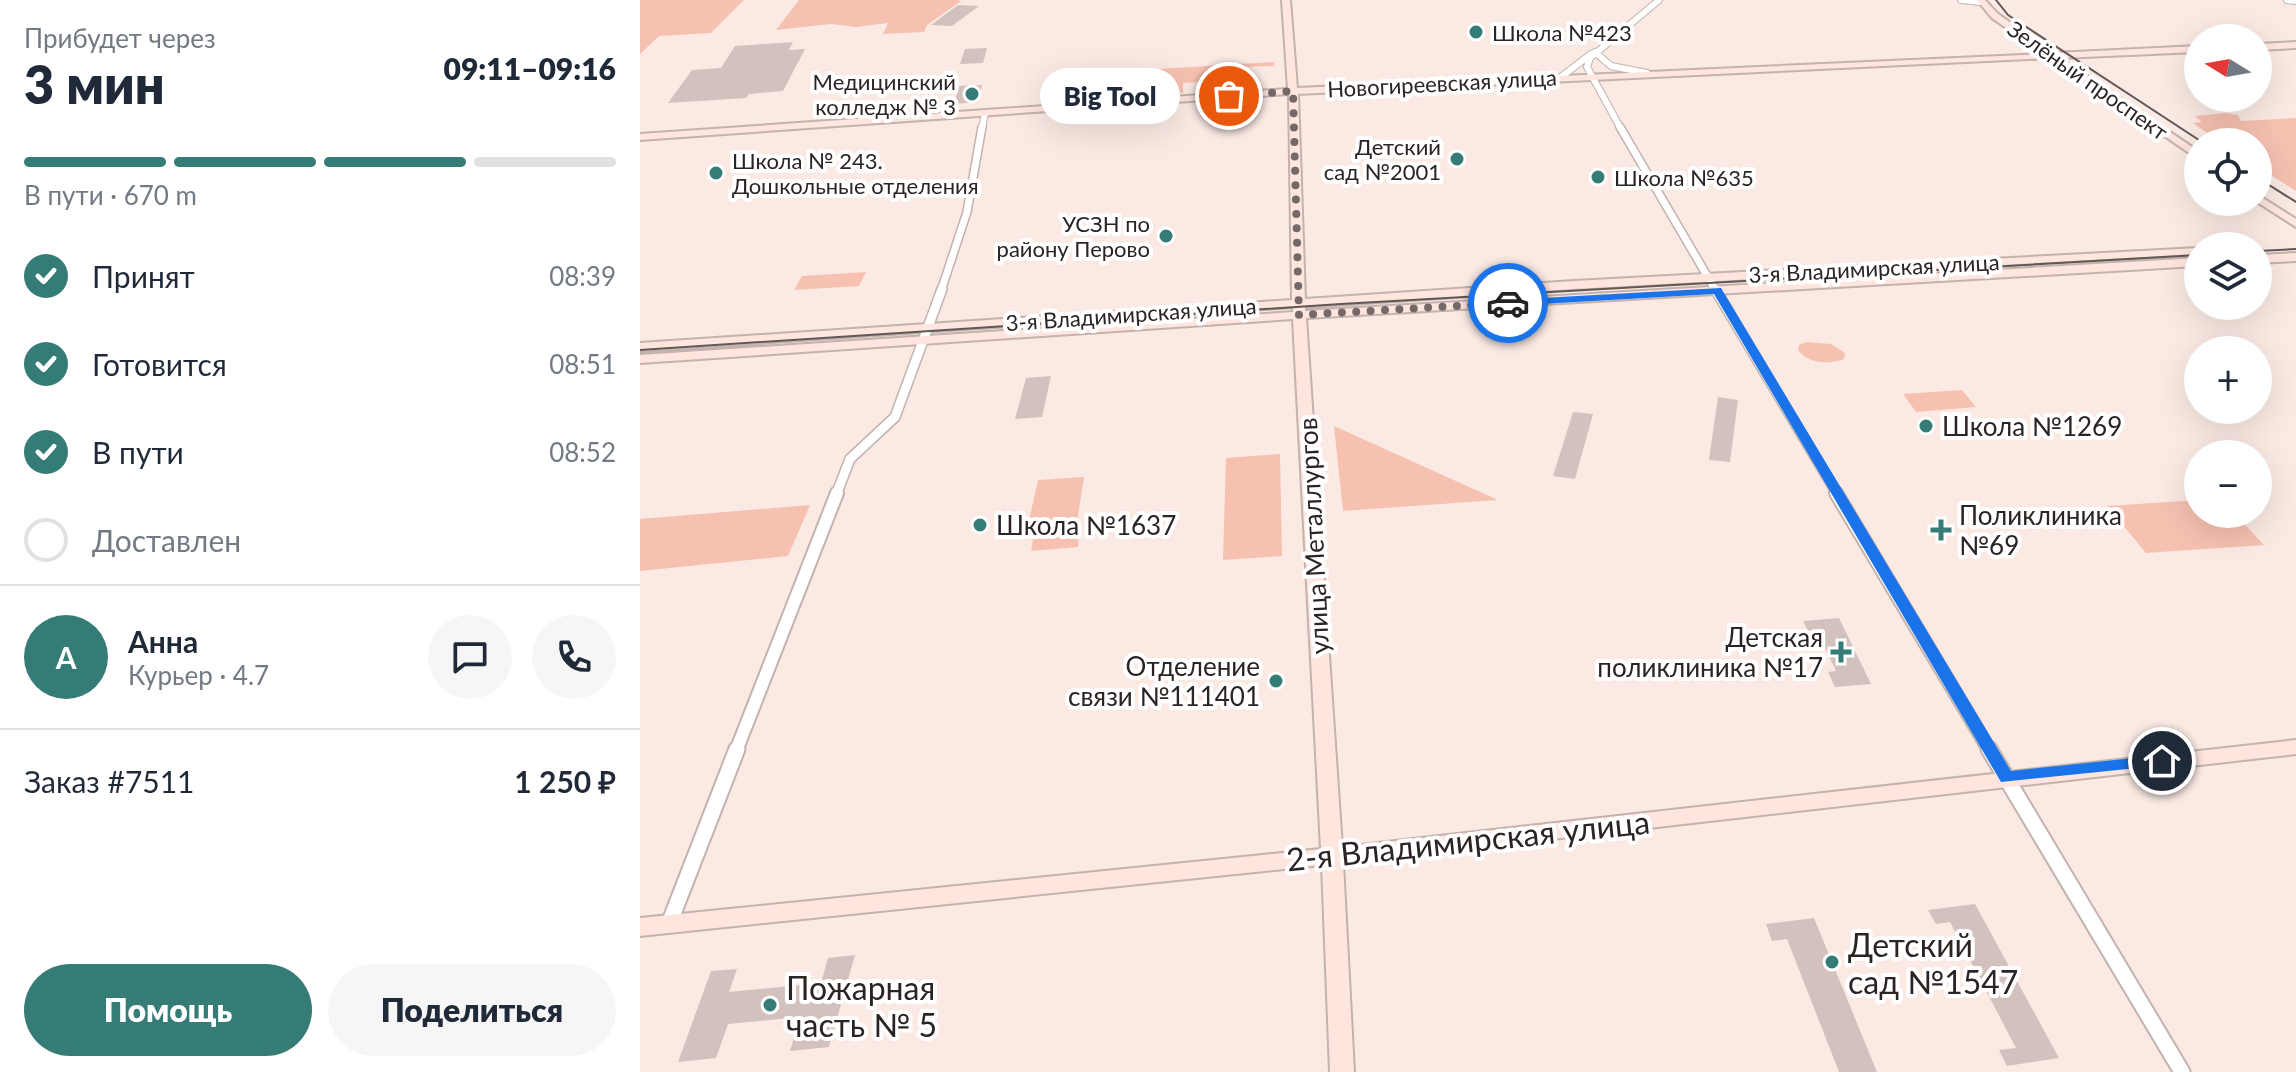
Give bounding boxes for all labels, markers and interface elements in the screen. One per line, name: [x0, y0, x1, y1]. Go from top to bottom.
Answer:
street label: Зелёный проспект: [2003, 15, 2173, 145]
place label: Школа №423: [1492, 19, 1632, 46]
text: Прибудет через: [24, 22, 216, 54]
marker: Школа №423: [1467, 23, 1485, 41]
north arrow: [2184, 24, 2272, 112]
map controls: [2184, 24, 2272, 528]
text: 09:11–09:16: [443, 50, 616, 86]
text: 3 мин: [24, 53, 165, 115]
pin: [1195, 62, 1263, 130]
street label: Новогиреевская улица: [1326, 64, 1558, 102]
place label: Медицинский колледж № 3: [813, 68, 956, 120]
callout: Big Tool: [1041, 68, 1181, 124]
icon: bag: [1207, 74, 1251, 118]
text: Big Tool: [1063, 80, 1157, 112]
marker: Медицинский колледж № 3: [963, 85, 981, 103]
button: locate: [2184, 128, 2272, 216]
place label: Детский сад №2001: [1324, 133, 1441, 185]
place label: Школа № 243. Дошкольные отделения: [732, 147, 979, 199]
marker: Детский сад №2001: [1448, 150, 1466, 168]
marker: Школа № 243. Дошкольные отделения: [707, 164, 725, 182]
place label: Школа №635: [1614, 164, 1754, 191]
marker: Школа №635: [1589, 168, 1607, 186]
text: В пути · 670 m: [24, 179, 197, 211]
place label: УСЗН по району Перово: [997, 210, 1150, 262]
marker: УСЗН по району Перово: [1157, 227, 1175, 245]
button: layers: [2184, 232, 2272, 320]
street label: 3-я Владимирская улица: [1748, 248, 2000, 288]
icon: check: [24, 254, 68, 298]
text: Принят: [92, 258, 195, 294]
text: 08:39: [549, 260, 616, 292]
courier: [1468, 263, 1548, 343]
icon: car: [1486, 281, 1530, 325]
street label: 3-я Владимирская улица: [1005, 292, 1257, 336]
button: +: [2184, 336, 2272, 424]
icon: check: [24, 342, 68, 386]
text: Готовится: [92, 346, 227, 382]
text: 08:51: [549, 348, 616, 380]
place label: Школа №1269: [1942, 410, 2122, 442]
street label: улица Металлургов: [1291, 417, 1335, 655]
marker: Школа №1269: [1917, 417, 1935, 435]
icon: check: [24, 430, 68, 474]
text: В пути: [92, 434, 184, 470]
text: 08:52: [549, 436, 616, 468]
button: −: [2184, 440, 2272, 528]
place label: Поликлиника №69: [1959, 499, 2122, 561]
place label: Школа №1637: [996, 509, 1176, 541]
marker: Школа №1637: [971, 516, 989, 534]
marker: Поликлиника №69: [1930, 519, 1952, 541]
text: Доставлен: [92, 522, 241, 558]
button: chat: [428, 615, 512, 699]
button: phone: [532, 615, 616, 699]
place label: Детская поликлиника №17: [1597, 621, 1823, 683]
text: Анна: [128, 623, 198, 659]
text: А: [56, 639, 76, 675]
marker: Детская поликлиника №17: [1830, 641, 1852, 663]
place label: Отделение связи №111401: [1068, 650, 1260, 712]
text: Курьер · 4.7: [128, 659, 269, 691]
marker: Отделение связи №111401: [1267, 672, 1285, 690]
pin: [2128, 727, 2196, 795]
icon: home: [2140, 739, 2184, 783]
text: Заказ #7511: [24, 763, 195, 799]
text: 1 250 ₽: [514, 763, 616, 799]
street label: 2-я Владимирская улица: [1284, 802, 1652, 878]
place label: Детский сад №1547: [1848, 925, 2018, 1001]
marker: Детский сад №1547: [1823, 953, 1841, 971]
button: Помощь: [24, 964, 312, 1056]
button: Поделиться: [328, 964, 616, 1056]
place label: Пожарная часть № 5: [786, 968, 937, 1044]
marker: Пожарная часть № 5: [761, 996, 779, 1014]

